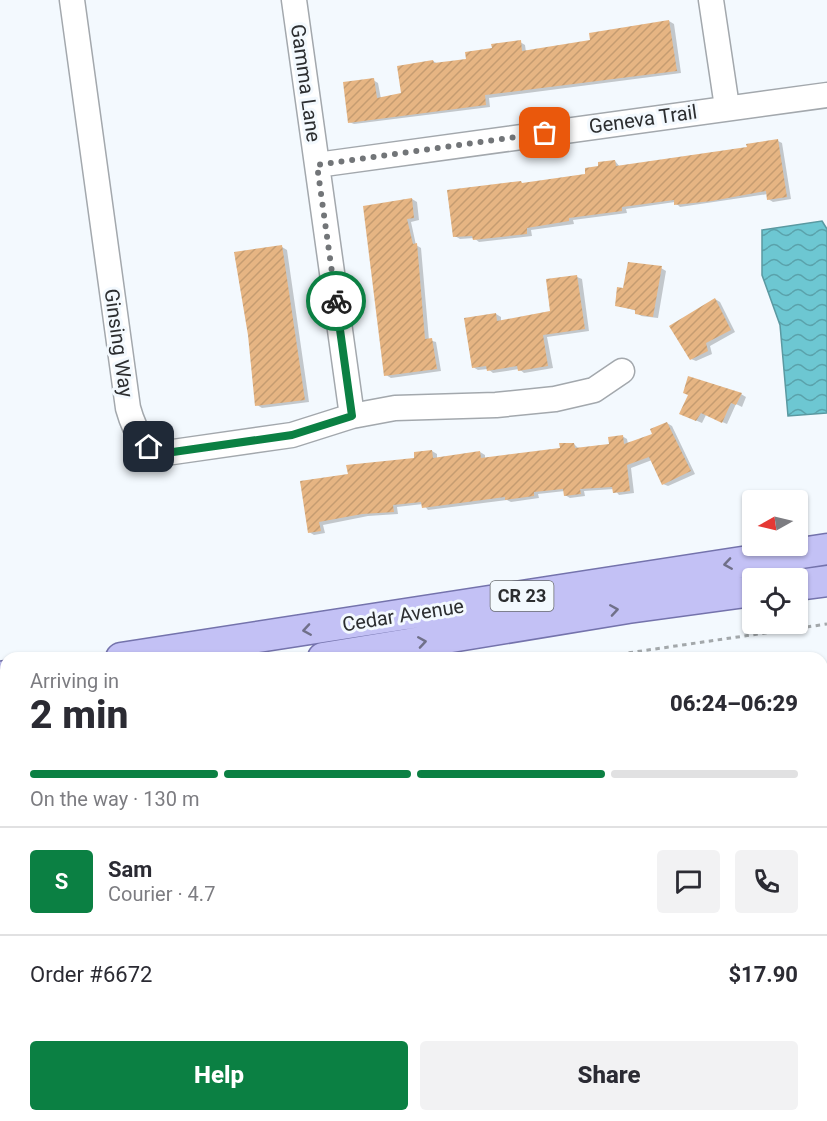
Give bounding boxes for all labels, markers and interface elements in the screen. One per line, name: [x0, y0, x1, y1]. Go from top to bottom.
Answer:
street label: Gamma Lane: [286, 23, 326, 143]
street label: Geneva Trail: [587, 100, 699, 138]
pin: [519, 107, 570, 158]
icon: bag: [528, 116, 561, 149]
courier: [306, 271, 366, 331]
icon: bike: [320, 285, 353, 318]
street label: Ginsing Way: [99, 287, 139, 399]
pin: [123, 421, 174, 472]
icon: home: [132, 430, 165, 463]
north arrow: [742, 490, 808, 556]
map controls: [742, 490, 808, 634]
one-way arrow: [723, 558, 732, 570]
button: locate: [742, 568, 808, 634]
road number: CR 23: [490, 581, 554, 611]
street label: Cedar Avenue: [340, 594, 466, 636]
one-way arrow: [609, 604, 619, 617]
one-way arrow: [302, 623, 311, 635]
one-way arrow: [416, 636, 426, 649]
text: Arriving in: [30, 669, 119, 693]
text: 06:24–06:29: [670, 691, 798, 716]
text: 2 min: [30, 692, 128, 738]
text: On the way · 130 m: [30, 787, 199, 811]
button: chat: [657, 850, 720, 913]
button: phone: [735, 850, 798, 913]
text: Sam: [108, 857, 152, 882]
text: S: [55, 869, 68, 894]
text: Courier · 4.7: [108, 882, 215, 906]
text: Order #6672: [30, 962, 152, 987]
text: $17.90: [729, 962, 798, 987]
button: Help: [30, 1041, 408, 1110]
button: Share: [420, 1041, 798, 1110]

